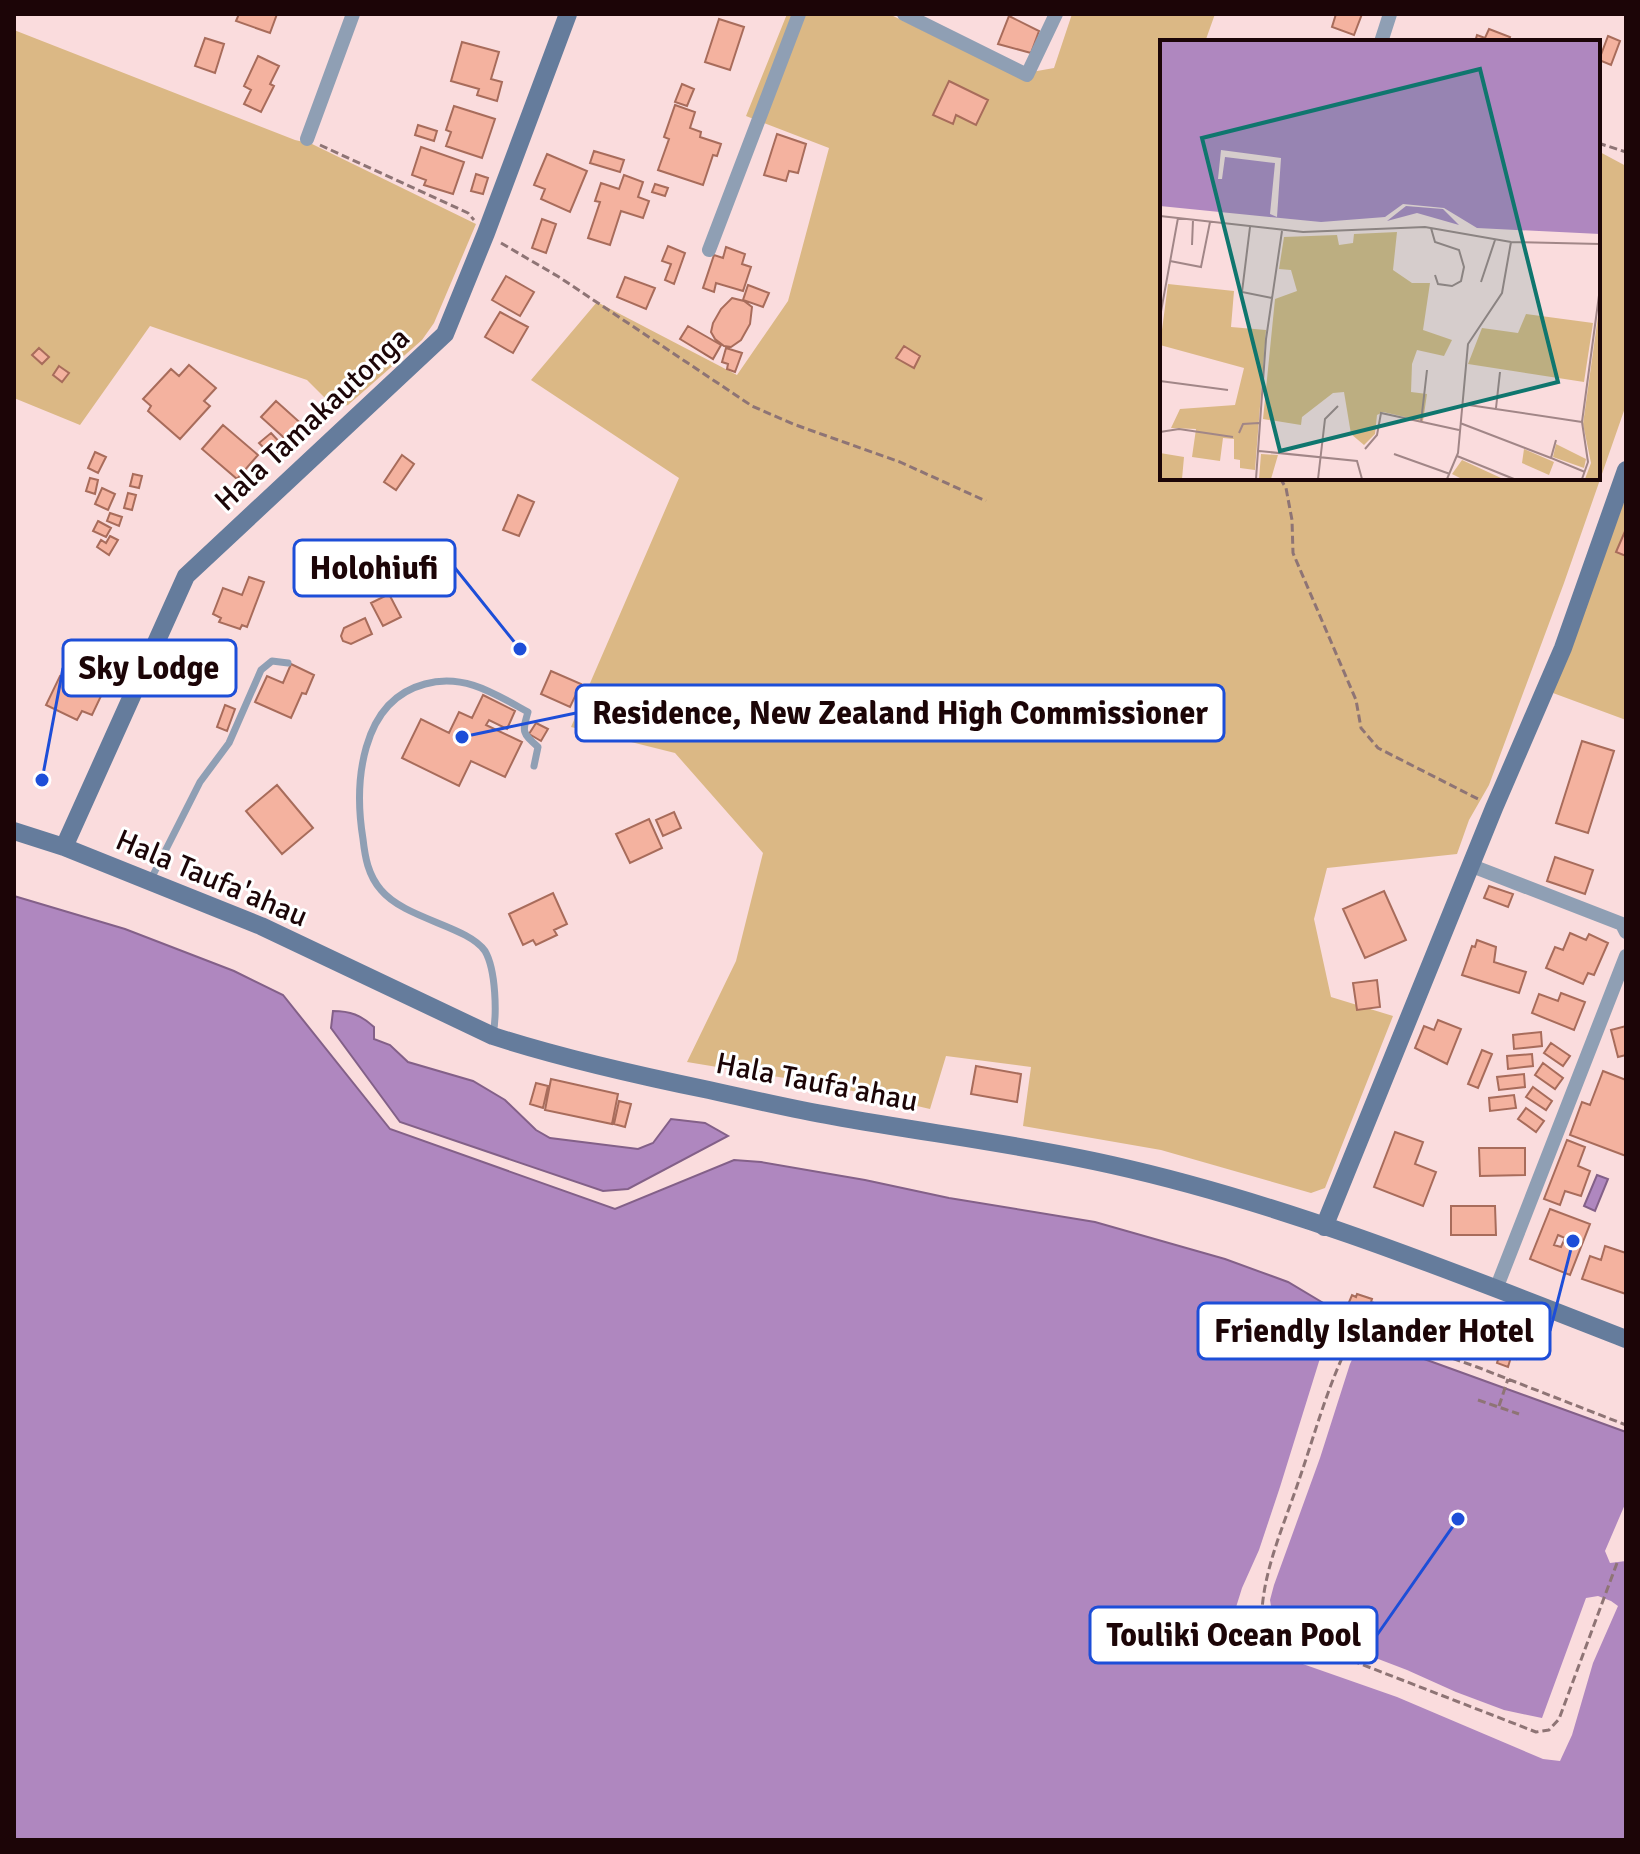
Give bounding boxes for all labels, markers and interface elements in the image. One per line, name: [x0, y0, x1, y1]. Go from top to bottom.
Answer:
inset map: [1160, 40, 1600, 480]
street label: Hala Tamakautonga: [207, 320, 417, 519]
callout: Holohiufi: [294, 540, 455, 596]
text: Holohiufi: [310, 549, 438, 588]
callout: Sky Lodge: [63, 640, 236, 696]
text: Sky Lodge: [79, 649, 219, 688]
callout: Residence, New Zealand High Commissioner: [576, 685, 1224, 741]
text: Residence, New Zealand High Commissioner: [592, 694, 1208, 733]
street label: Hala Taufa'ahau: [110, 821, 313, 936]
street label: Hala Taufa'ahau: [713, 1045, 921, 1120]
callout: Friendly Islander Hotel: [1198, 1303, 1550, 1359]
text: Friendly Islander Hotel: [1214, 1312, 1534, 1351]
callout: Touliki Ocean Pool: [1090, 1607, 1377, 1663]
text: Touliki Ocean Pool: [1107, 1616, 1361, 1655]

